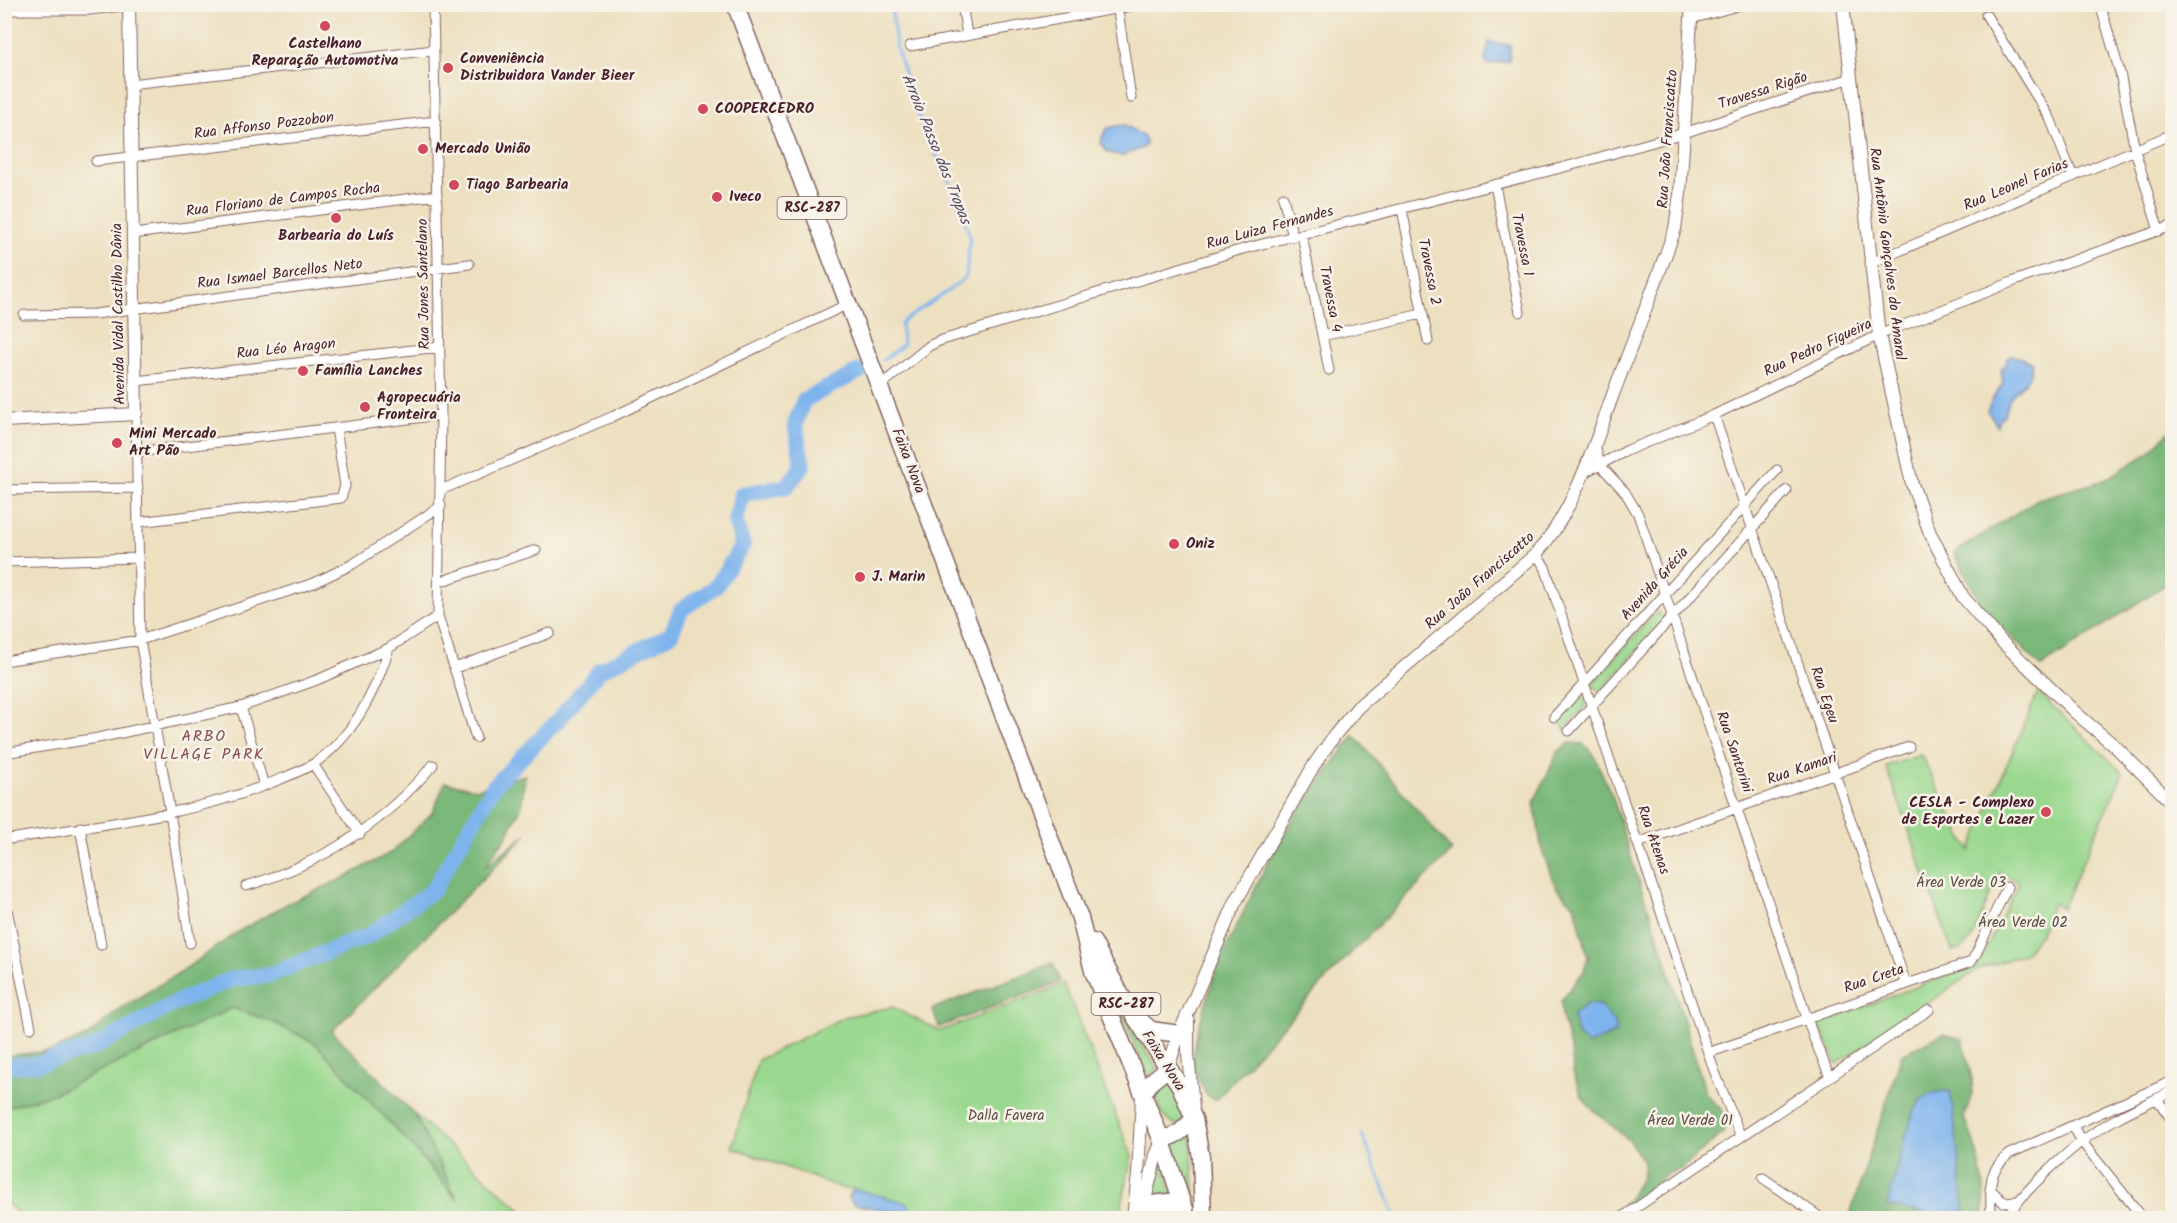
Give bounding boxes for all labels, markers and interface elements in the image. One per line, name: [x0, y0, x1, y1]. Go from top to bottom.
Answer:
marker: Castelhano Reparação Automotiva: [318, 19, 332, 33]
place label: Castelhano Reparação Automotiva: [251, 32, 399, 73]
place label: Conveniência Distribuidora Vander Bieer: [460, 47, 635, 88]
marker: Conveniência Distribuidora Vander Bieer: [441, 61, 455, 75]
street label: Travessa Rigão: [1715, 65, 1811, 117]
street label: Rua João Franciscatto: [1651, 68, 1685, 209]
water label: Arroio Passo das Tropas: [894, 70, 978, 230]
place label: COOPERCEDRO: [715, 97, 815, 121]
marker: COOPERCEDRO: [696, 102, 710, 116]
street label: Rua Affonso Pozzobon: [193, 105, 335, 147]
place label: Mercado União: [435, 137, 531, 161]
marker: Mercado União: [416, 142, 430, 156]
street label: Rua Antônio Gonçalves do Amaral: [1862, 146, 1912, 362]
street label: Rua Leonel Farias: [1960, 152, 2073, 218]
place label: Tiago Barbearia: [466, 173, 569, 197]
street label: Rua Floriano de Campos Rocha: [184, 176, 382, 224]
marker: Tiago Barbearia: [447, 178, 461, 192]
place label: Iveco: [729, 185, 762, 209]
marker: Iveco: [710, 190, 724, 204]
road number: RSC-287: [778, 197, 846, 219]
street label: Rua Luiza Fernandes: [1204, 199, 1337, 257]
marker: Barbearia do Luís: [329, 211, 343, 225]
street label: Travessa 1: [1504, 211, 1540, 279]
street label: Rua Jones Santelano: [411, 218, 437, 350]
street label: Avenida Vidal Castilho Dânia: [105, 223, 133, 405]
place label: Barbearia do Luís: [278, 224, 394, 248]
street label: Travessa 2: [1411, 237, 1447, 307]
street label: Rua Ismael Barcellos Neto: [196, 252, 364, 296]
street label: Travessa 4: [1312, 264, 1348, 334]
street label: Rua Pedro Figueira: [1760, 312, 1876, 384]
street label: Rua Léo Aragon: [235, 332, 337, 366]
place label: Família Lanches: [315, 359, 423, 383]
marker: Família Lanches: [296, 364, 310, 378]
place label: Agropecuária Fronteira: [377, 386, 461, 427]
marker: Agropecuária Fronteira: [358, 400, 372, 414]
place label: Mini Mercado Art Pão: [129, 422, 216, 463]
street label: Faixa Nova: [885, 425, 931, 497]
marker: Mini Mercado Art Pão: [110, 436, 124, 450]
street label: Rua João Franciscatto: [1420, 526, 1541, 636]
place label: Oniz: [1186, 532, 1215, 556]
marker: Oniz: [1167, 537, 1181, 551]
street label: Avenida Grécia: [1615, 542, 1695, 626]
place label: J. Marin: [872, 565, 925, 589]
marker: J. Marin: [853, 570, 867, 584]
street label: Rua Egeu: [1803, 663, 1845, 727]
street label: Rua Santorini: [1709, 708, 1760, 797]
district label: ARBO VILLAGE PARK: [143, 724, 265, 767]
street label: Rua Kamari: [1764, 745, 1842, 792]
place label: CESLA - Complexo de Esportes e Lazer: [1901, 791, 2035, 832]
street label: Rua Atenas: [1630, 802, 1676, 879]
marker: CESLA - Complexo de Esportes e Lazer: [2039, 805, 2053, 819]
park label: Área Verde 03: [1916, 871, 2006, 895]
park label: Área Verde 02: [1978, 911, 2068, 935]
street label: Rua Creta: [1841, 957, 1907, 1001]
road number: RSC-287: [1092, 993, 1160, 1015]
street label: Faixa Nova: [1135, 1026, 1191, 1096]
park label: Dalla Favera: [967, 1104, 1045, 1128]
park label: Área Verde 01: [1647, 1109, 1733, 1133]

